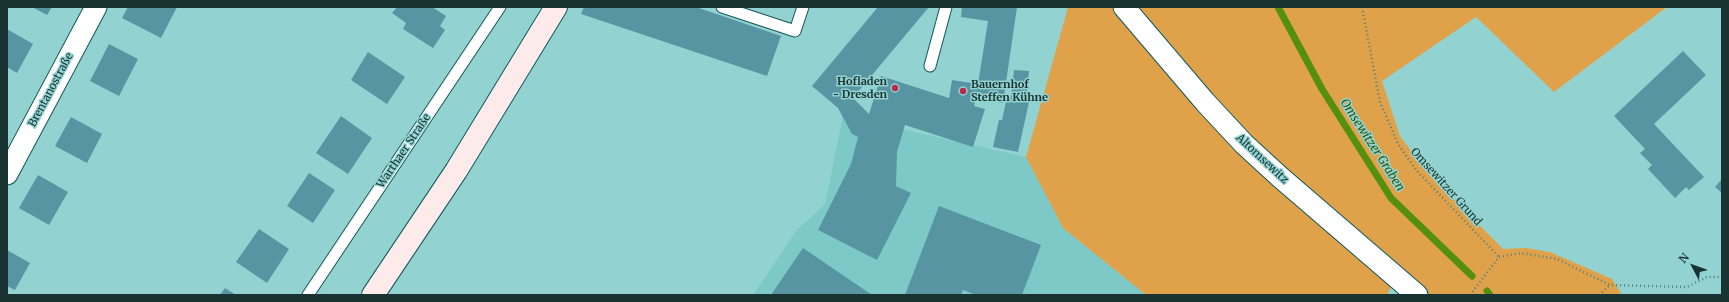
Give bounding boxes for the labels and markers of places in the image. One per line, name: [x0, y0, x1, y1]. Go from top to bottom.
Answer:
place label: Hofladen - Dresden: [833, 75, 887, 101]
place label: Bauernhof Steffen Kühne: [971, 78, 1048, 104]
marker: Hofladen - Dresden: [890, 83, 900, 93]
marker: Bauernhof Steffen Kühne: [958, 86, 968, 96]

